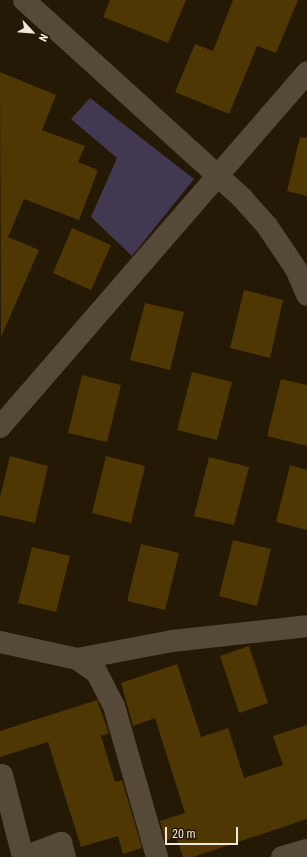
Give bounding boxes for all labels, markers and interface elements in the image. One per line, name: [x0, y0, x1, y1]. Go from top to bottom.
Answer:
north arrow: [12, 12, 52, 52]
text: N: [36, 32, 51, 43]
scale bar: [167, 819, 240, 845]
text: 20 m: [172, 827, 196, 841]

